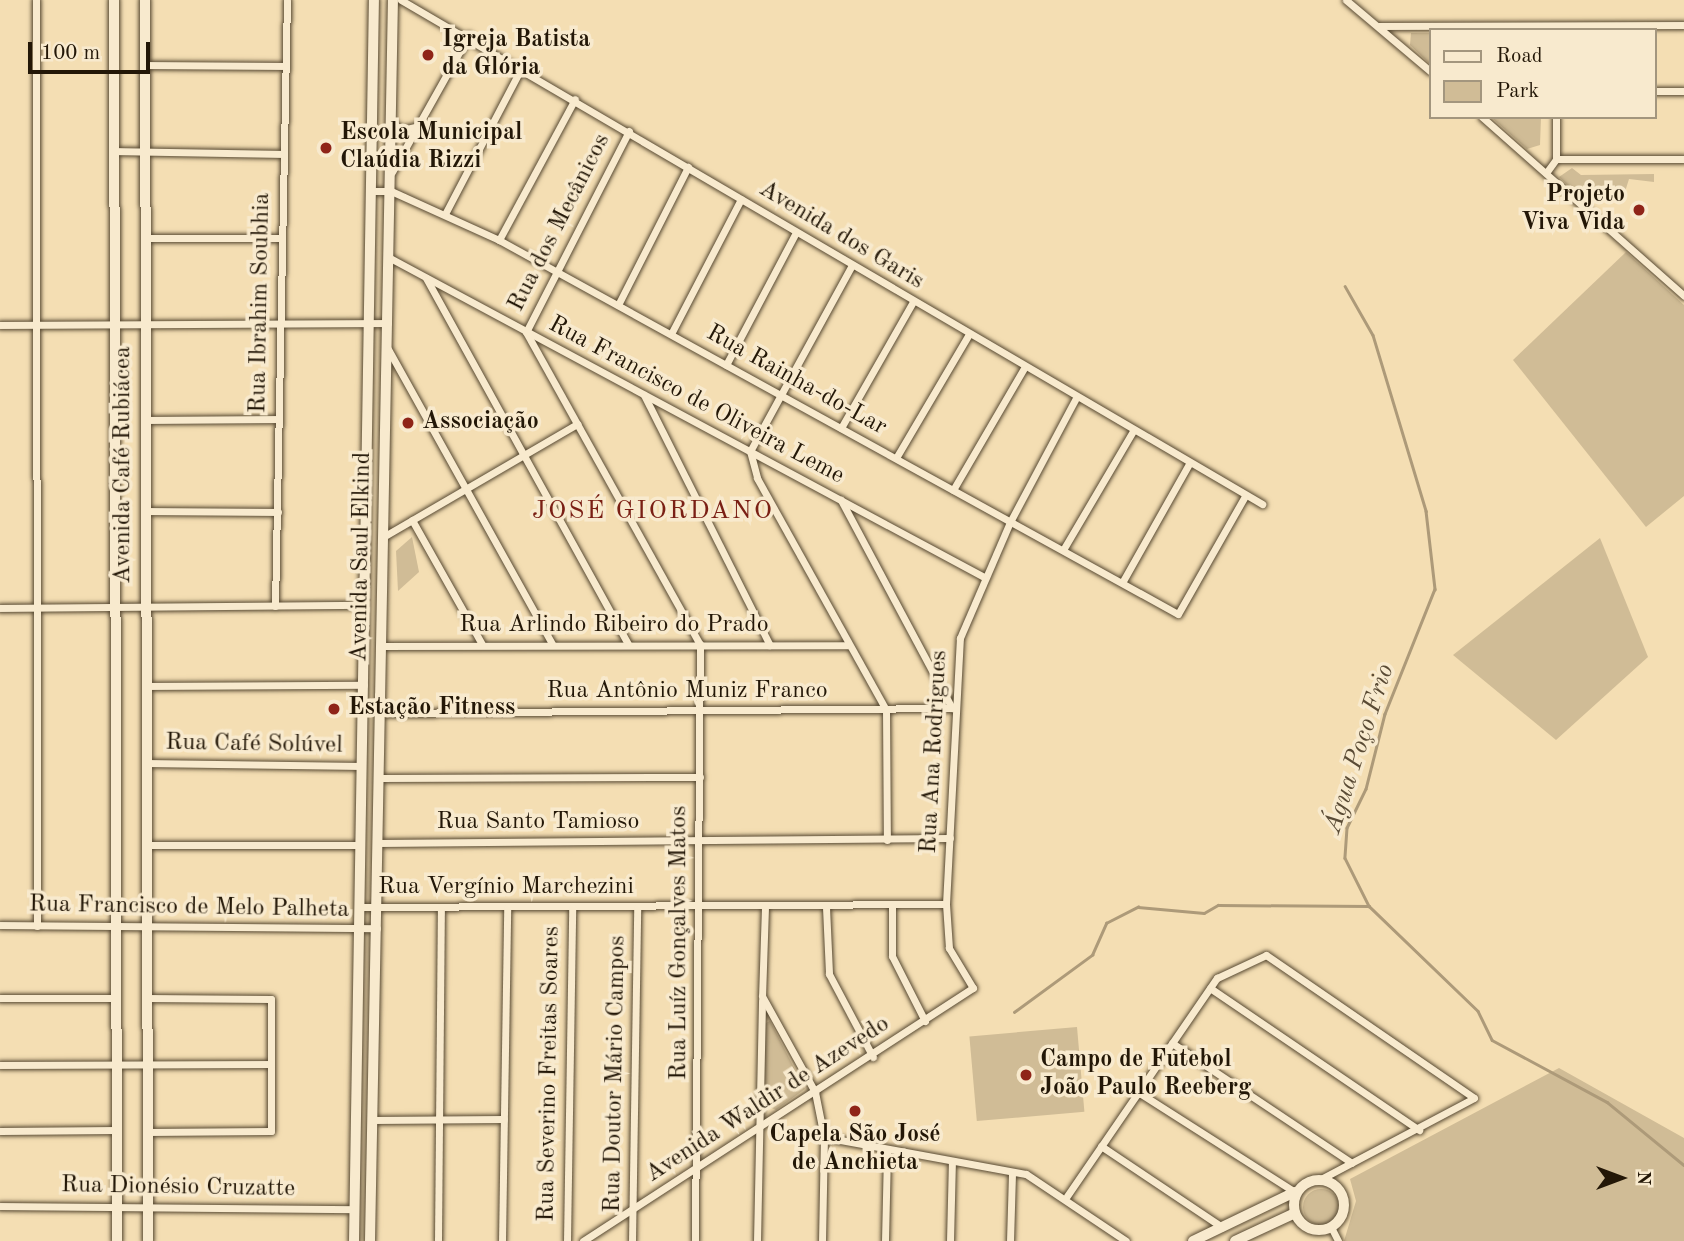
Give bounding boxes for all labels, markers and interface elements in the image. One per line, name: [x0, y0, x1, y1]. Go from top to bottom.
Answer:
place label: Igreja Batista da Glória: [442, 27, 591, 83]
scale bar: [32, 28, 154, 72]
legend: [1428, 28, 1656, 119]
text: 100 m: [41, 43, 100, 64]
text: Road: [1496, 46, 1543, 67]
marker: Igreja Batista da Glória: [420, 47, 436, 63]
text: Park: [1496, 81, 1539, 102]
place label: Escola Municipal Claúdia Rizzi: [340, 120, 522, 176]
street label: Rua dos Mecânicos: [503, 129, 617, 317]
marker: Escola Municipal Claúdia Rizzi: [318, 140, 334, 156]
street label: Avenida dos Garis: [753, 175, 929, 297]
place label: Projeto Viva Vida: [1521, 182, 1625, 238]
street label: Rua Ibrahim Soubhia: [245, 192, 277, 414]
marker: Projeto Viva Vida: [1631, 202, 1647, 218]
street label: Rua Francisco de Oliveira Leme: [543, 311, 849, 491]
street label: Rua Rainha-do-Lar: [701, 319, 891, 443]
street label: Avenida Café Rubiácea: [110, 346, 138, 584]
place label: Associação: [422, 409, 539, 437]
marker: Associação: [400, 415, 416, 431]
street label: Avenida Saul Elkind: [346, 452, 378, 662]
district label: JOSÉ GIORDANO: [534, 496, 772, 528]
street label: Rua Arlindo Ribeiro do Prado: [459, 612, 769, 640]
street label: Rua Ana Rodrigues: [915, 650, 955, 854]
water label: Água Poço Frio: [1318, 660, 1402, 838]
street label: Rua Antônio Muniz Franco: [546, 678, 828, 706]
place label: Estação Fitness: [348, 695, 515, 723]
marker: Estação Fitness: [326, 701, 342, 717]
street label: Rua Café Solúvel: [165, 729, 343, 761]
street label: Rua Luíz Gonçalves Matos: [666, 806, 694, 1080]
street label: Rua Santo Tamioso: [437, 809, 639, 837]
street label: Rua Vergínio Marchezini: [378, 874, 634, 902]
street label: Rua Francisco de Melo Palheta: [29, 891, 349, 925]
street label: Rua Severino Freitas Soares: [533, 926, 567, 1222]
street label: Rua Doutor Mário Campos: [599, 935, 633, 1213]
street label: Avenida Waldir de Azevedo: [641, 1010, 895, 1190]
place label: Campo de Futebol João Paulo Reeberg: [1040, 1047, 1251, 1103]
marker: Campo de Futebol João Paulo Reeberg: [1018, 1067, 1034, 1083]
marker: Capela São José de Anchieta: [847, 1103, 863, 1119]
place label: Capela São José de Anchieta: [769, 1122, 941, 1178]
north arrow: [1586, 1143, 1656, 1213]
text: N: [1633, 1171, 1652, 1185]
street label: Rua Dionésio Cruzatte: [61, 1172, 295, 1204]

